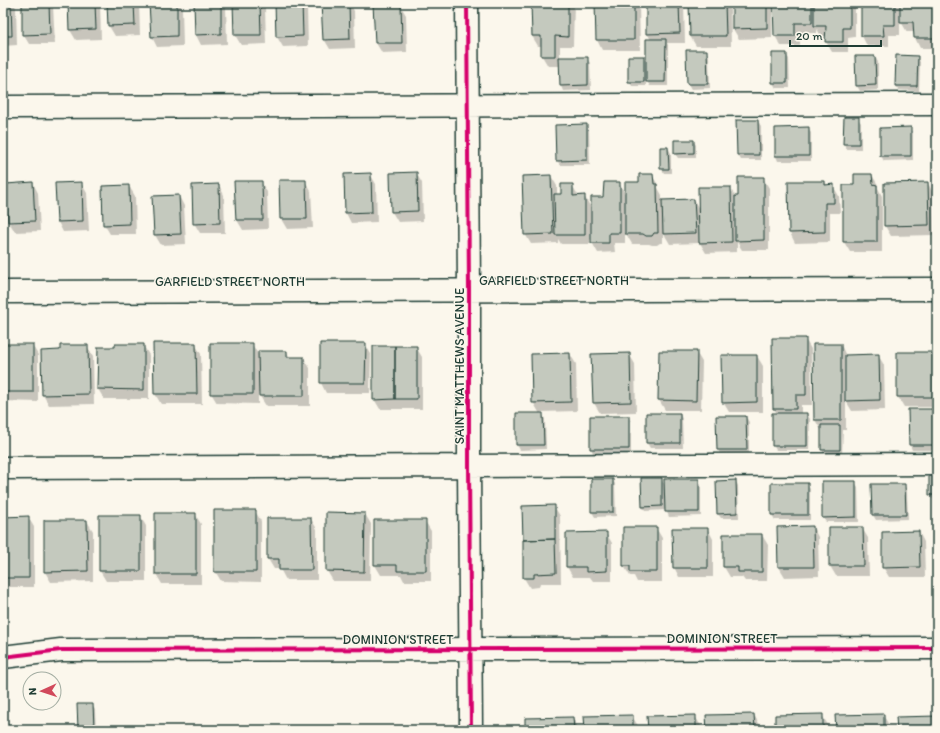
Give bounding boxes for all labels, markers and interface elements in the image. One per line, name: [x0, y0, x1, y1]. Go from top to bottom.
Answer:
scale bar: [790, 22, 881, 48]
text: 20 m: [796, 29, 823, 43]
street label: GARFIELD STREET NORTH: [479, 273, 629, 288]
street label: GARFIELD STREET NORTH: [155, 274, 305, 289]
street label: SAINT MATTHEWS AVENUE: [452, 288, 467, 444]
street label: DOMINION STREET: [667, 631, 778, 646]
street label: DOMINION STREET: [343, 632, 454, 647]
north arrow: [22, 671, 62, 711]
text: N: [26, 687, 39, 696]

